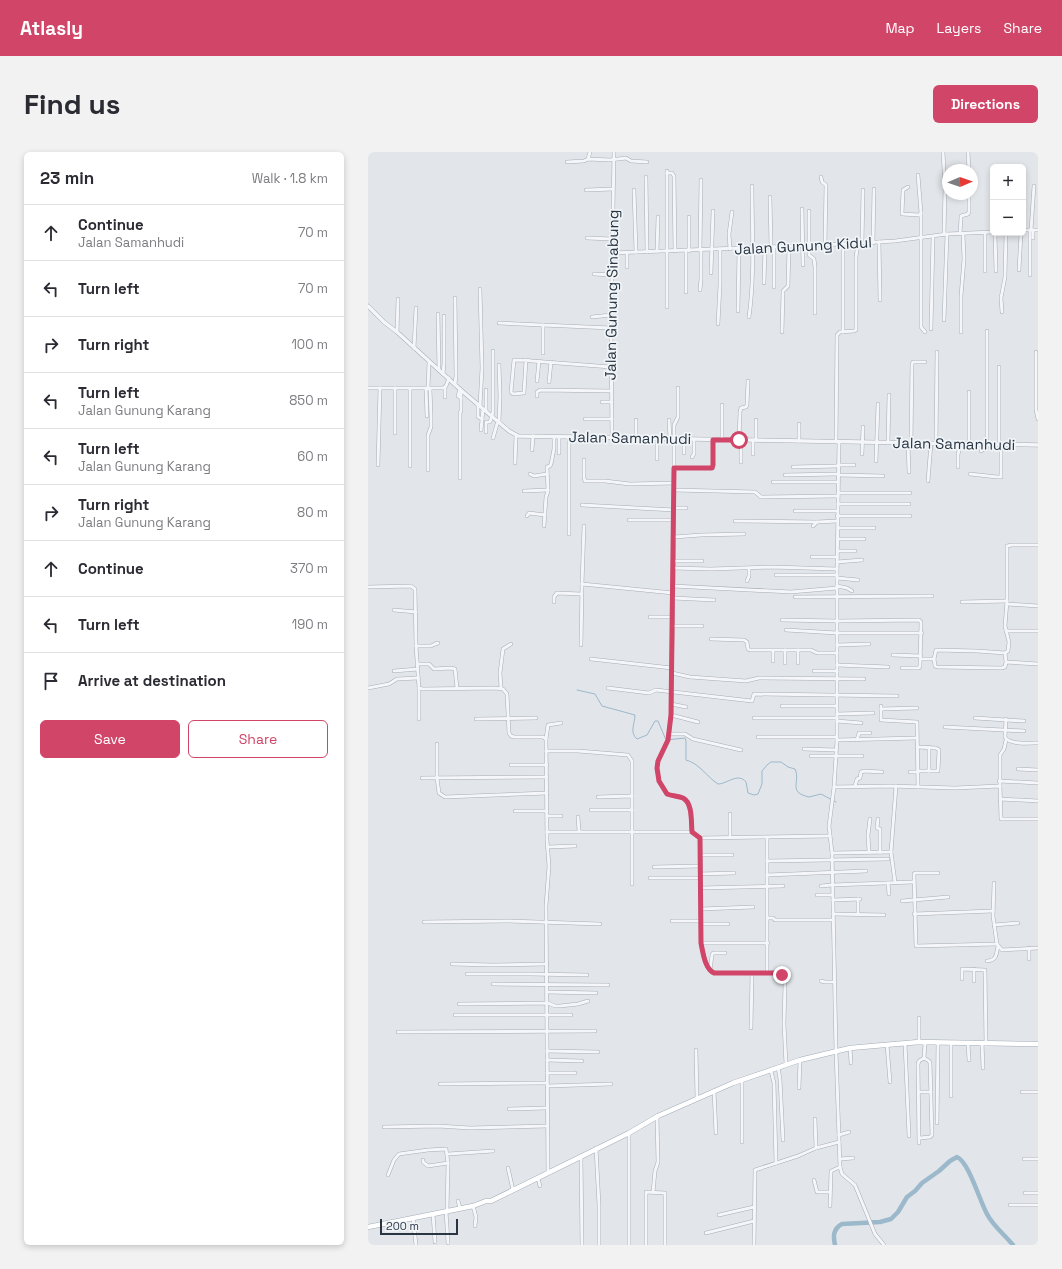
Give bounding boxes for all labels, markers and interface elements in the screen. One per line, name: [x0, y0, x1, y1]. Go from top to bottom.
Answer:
text: Atlasly: [20, 16, 83, 41]
text: Map: [885, 19, 915, 37]
text: Layers: [937, 19, 981, 37]
text: Share: [1003, 19, 1042, 37]
button: Directions: [933, 85, 1038, 123]
text: Find us: [24, 86, 121, 122]
north arrow: [942, 164, 978, 200]
map controls: [990, 164, 1026, 236]
button: +: [990, 164, 1026, 200]
text: 23 min: [40, 167, 94, 189]
text: Walk · 1.8 km: [252, 170, 328, 187]
button: −: [990, 200, 1026, 236]
street label: Jalan Gunung Sinabung: [601, 209, 622, 381]
text: Continue: [78, 215, 144, 234]
icon: ahead: [40, 222, 62, 244]
text: 70 m: [298, 224, 328, 241]
street label: Jalan Gunung Kidul: [734, 232, 872, 259]
text: Jalan Samanhudi: [78, 234, 184, 251]
icon: left: [40, 278, 62, 300]
text: Turn left: [78, 279, 140, 298]
text: 70 m: [298, 280, 328, 297]
icon: right: [40, 334, 62, 356]
text: Turn right: [78, 335, 149, 354]
text: 100 m: [291, 336, 328, 353]
text: Turn left: [78, 383, 140, 402]
icon: left: [40, 390, 62, 412]
text: 850 m: [289, 392, 328, 409]
text: Jalan Gunung Karang: [78, 402, 211, 419]
street label: Jalan Samanhudi: [569, 427, 691, 448]
route start: [730, 431, 748, 449]
street label: Jalan Samanhudi: [893, 433, 1015, 454]
text: Turn left: [78, 439, 140, 458]
icon: left: [40, 446, 62, 468]
text: 60 m: [297, 448, 328, 465]
text: Jalan Gunung Karang: [78, 458, 211, 475]
text: Turn right: [78, 495, 149, 514]
icon: right: [40, 502, 62, 524]
text: 80 m: [297, 504, 328, 521]
text: Jalan Gunung Karang: [78, 514, 211, 531]
icon: ahead: [40, 558, 62, 580]
text: Continue: [78, 559, 144, 578]
text: 370 m: [290, 560, 328, 577]
icon: left: [40, 614, 62, 636]
text: Turn left: [78, 615, 140, 634]
text: 190 m: [292, 616, 328, 633]
icon: arrive: [40, 670, 62, 692]
text: Arrive at destination: [78, 671, 226, 690]
button: Save: [40, 720, 180, 758]
button: Share: [188, 720, 328, 758]
route end: [773, 966, 791, 984]
scale bar: [380, 1217, 458, 1236]
text: 200 m: [386, 1219, 419, 1233]

